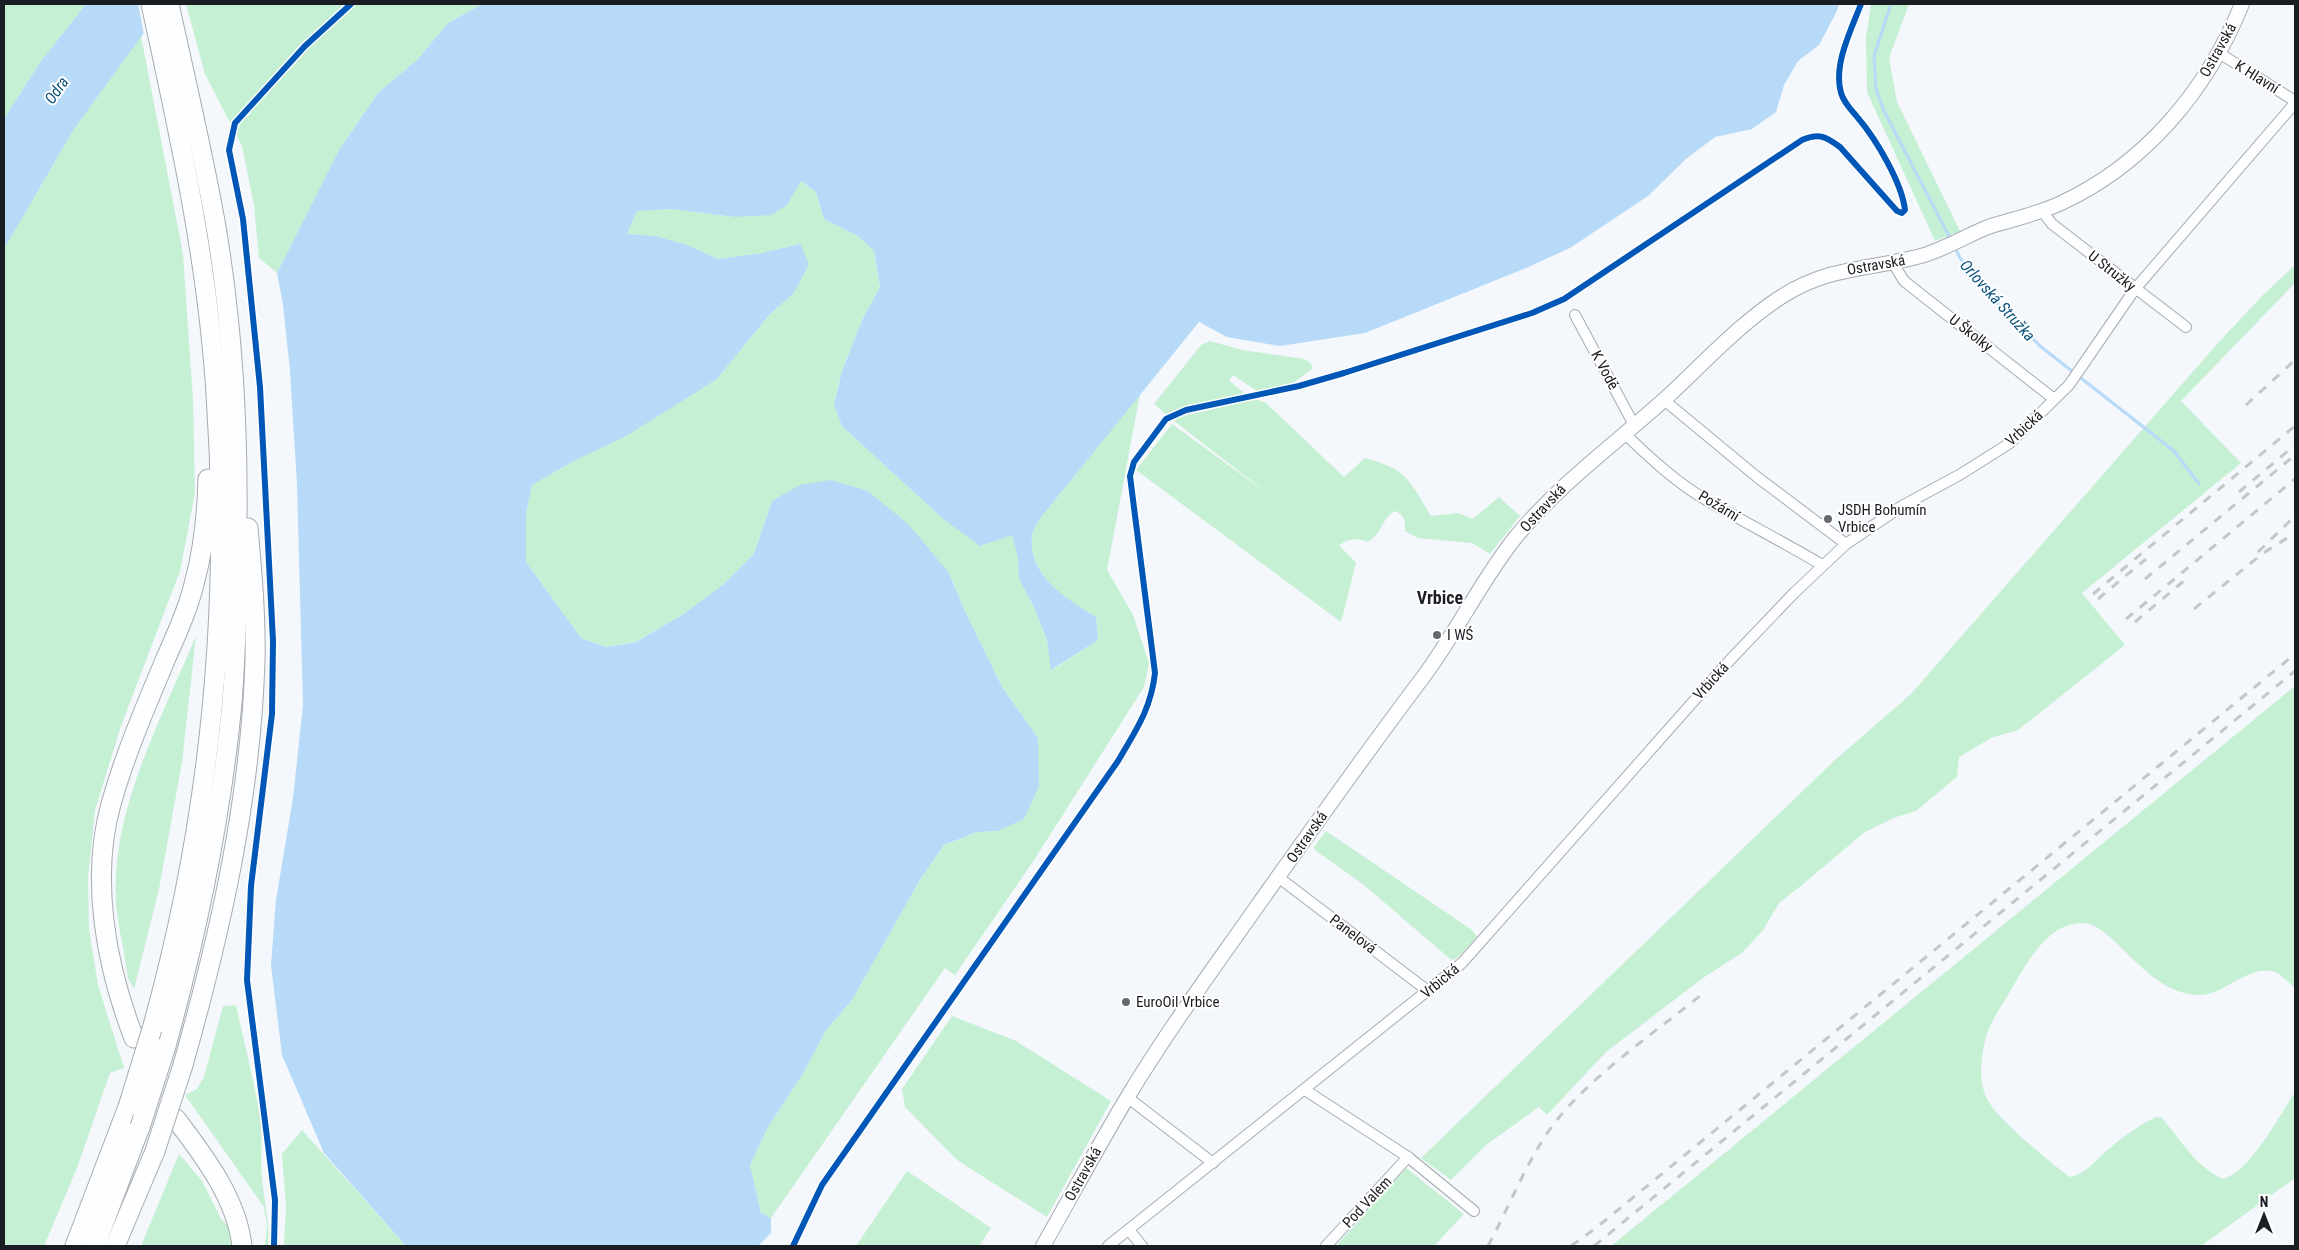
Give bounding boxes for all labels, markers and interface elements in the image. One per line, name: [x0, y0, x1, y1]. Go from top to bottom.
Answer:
street label: Ostravská: [2196, 20, 2240, 80]
street label: K Hlavní: [2232, 56, 2284, 98]
water label: Odra: [40, 73, 72, 108]
street label: U Stružky: [2085, 247, 2139, 295]
street label: Ostravská: [1845, 251, 1907, 279]
water label: Orlovská Stružka: [1956, 256, 2039, 345]
street label: U Školky: [1946, 310, 1996, 356]
street label: K Vodě: [1587, 347, 1623, 393]
street label: Vrbická: [2002, 406, 2046, 450]
street label: Ostravská: [1516, 480, 1570, 536]
street label: Požární: [1695, 487, 1744, 526]
place label: JSDH Bohumín Vrbice: [1838, 501, 1927, 536]
marker: JSDH Bohumín Vrbice: [1822, 513, 1834, 525]
district label: Vrbice: [1417, 587, 1464, 608]
place label: I WŚ: [1447, 626, 1474, 644]
marker: I WŚ: [1431, 629, 1443, 641]
street label: Vrbická: [1689, 658, 1733, 704]
street label: Ostravská: [1283, 808, 1331, 866]
street label: Panelová: [1326, 911, 1380, 957]
street label: Vrbická: [1417, 960, 1463, 1002]
place label: EuroOil Vrbice: [1136, 993, 1219, 1011]
marker: EuroOil Vrbice: [1120, 996, 1132, 1008]
street label: Ostravská: [1061, 1144, 1105, 1204]
street label: Pod Valem: [1339, 1173, 1395, 1231]
north arrow: [2239, 1190, 2289, 1240]
text: N: [2260, 1194, 2268, 1210]

